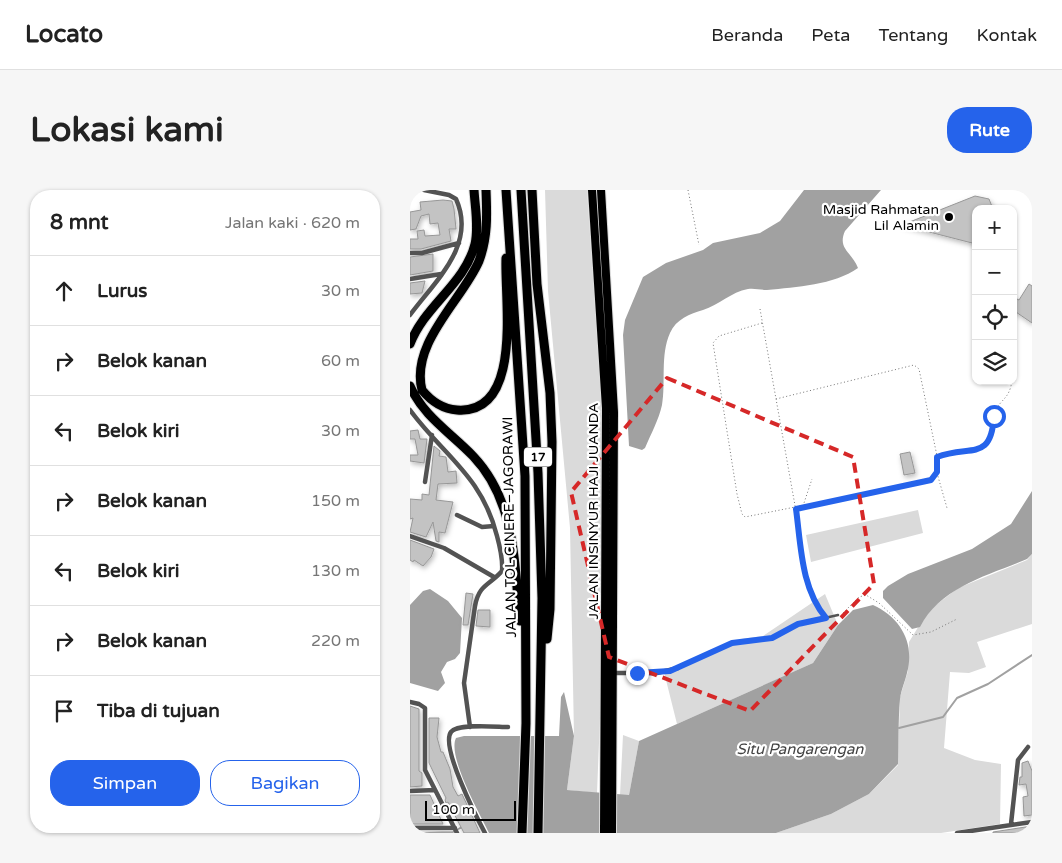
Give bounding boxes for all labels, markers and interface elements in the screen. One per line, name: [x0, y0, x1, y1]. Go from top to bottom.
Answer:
text: Locato: [25, 20, 103, 49]
text: Beranda: [711, 24, 783, 46]
text: Peta: [811, 24, 850, 46]
text: Tentang: [878, 24, 948, 46]
text: Kontak: [976, 24, 1037, 46]
button: Rute: [947, 107, 1032, 153]
text: Lokasi kami: [30, 109, 224, 151]
place label: Masjid Rahmatan Lil Alamin: [823, 201, 939, 234]
map controls: [972, 205, 1017, 385]
button: +: [972, 205, 1017, 250]
text: 8 mnt: [50, 210, 109, 235]
marker: Masjid Rahmatan Lil Alamin: [943, 211, 955, 223]
text: Jalan kaki · 620 m: [225, 213, 360, 233]
button: −: [972, 250, 1017, 295]
icon: ahead: [50, 277, 78, 305]
text: Lurus: [97, 280, 147, 302]
text: 30 m: [321, 281, 360, 301]
button: locate: [972, 295, 1017, 340]
button: layers: [972, 340, 1017, 385]
icon: right: [50, 347, 78, 375]
text: Belok kanan: [97, 350, 207, 372]
text: 60 m: [321, 351, 360, 371]
street label: JALAN INSINYUR HAJI JUANDA: [585, 403, 602, 619]
route start: [983, 405, 1006, 428]
street label: JALAN TOL CINERE–JAGORAWI: [499, 416, 520, 638]
icon: left: [50, 417, 78, 445]
text: Belok kiri: [97, 420, 180, 442]
text: 30 m: [321, 421, 360, 441]
road number: 17: [524, 448, 552, 466]
icon: right: [50, 487, 78, 515]
text: Belok kanan: [97, 490, 207, 512]
text: 150 m: [311, 491, 360, 511]
icon: left: [50, 557, 78, 585]
text: Belok kiri: [97, 560, 180, 582]
text: 130 m: [311, 561, 360, 581]
icon: right: [50, 627, 78, 655]
text: Belok kanan: [97, 630, 207, 652]
text: 220 m: [311, 631, 360, 651]
route end: [626, 662, 649, 685]
icon: arrive: [50, 697, 78, 725]
text: Tiba di tujuan: [97, 700, 220, 722]
water label: Situ Pangarengan: [737, 740, 864, 758]
button: Simpan: [50, 760, 200, 806]
button: Bagikan: [210, 760, 360, 806]
scale bar: [425, 798, 516, 821]
text: 100 m: [432, 801, 475, 818]

